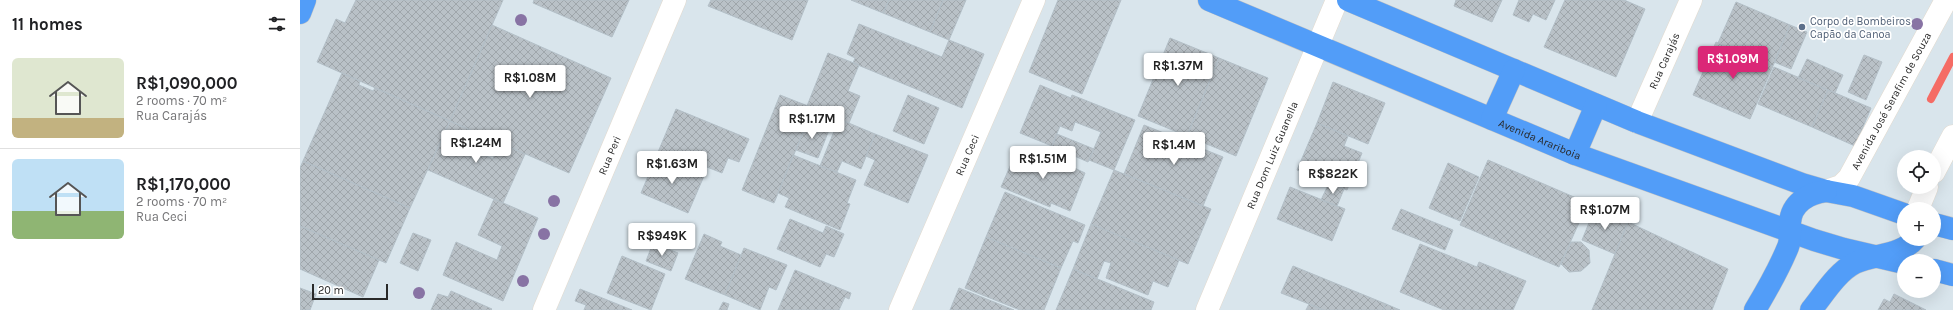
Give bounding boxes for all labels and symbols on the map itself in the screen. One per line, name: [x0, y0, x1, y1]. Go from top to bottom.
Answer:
place label: Corpo de Bombeiros Capão da Canoa: [1810, 15, 1911, 41]
marker: Corpo de Bombeiros Capão da Canoa: [1797, 22, 1807, 32]
street label: Rua Carajás: [1646, 30, 1682, 91]
street label: Avenida José Serafim de Souza: [1848, 30, 1934, 172]
pin: R$1.09M: [1696, 46, 1770, 80]
pin: R$1.37M: [1141, 53, 1215, 87]
pin: R$1.08M: [493, 65, 567, 99]
street label: Rua Dom Luiz Guanella: [1244, 99, 1300, 211]
pin: R$1.17M: [775, 106, 849, 140]
street label: Avenida Arariboia: [1497, 116, 1583, 162]
pin: R$1.24M: [439, 130, 513, 164]
street label: Rua Ceci: [952, 132, 982, 177]
pin: R$1.4M: [1141, 132, 1207, 166]
street label: Rua Peri: [595, 134, 623, 177]
pin: R$1.51M: [1006, 146, 1080, 180]
pin: R$1.63M: [635, 151, 709, 185]
pin: R$822K: [1300, 161, 1366, 195]
pin: R$1.07M: [1568, 197, 1642, 231]
pin: R$949K: [629, 223, 695, 257]
scale bar: [312, 282, 388, 301]

